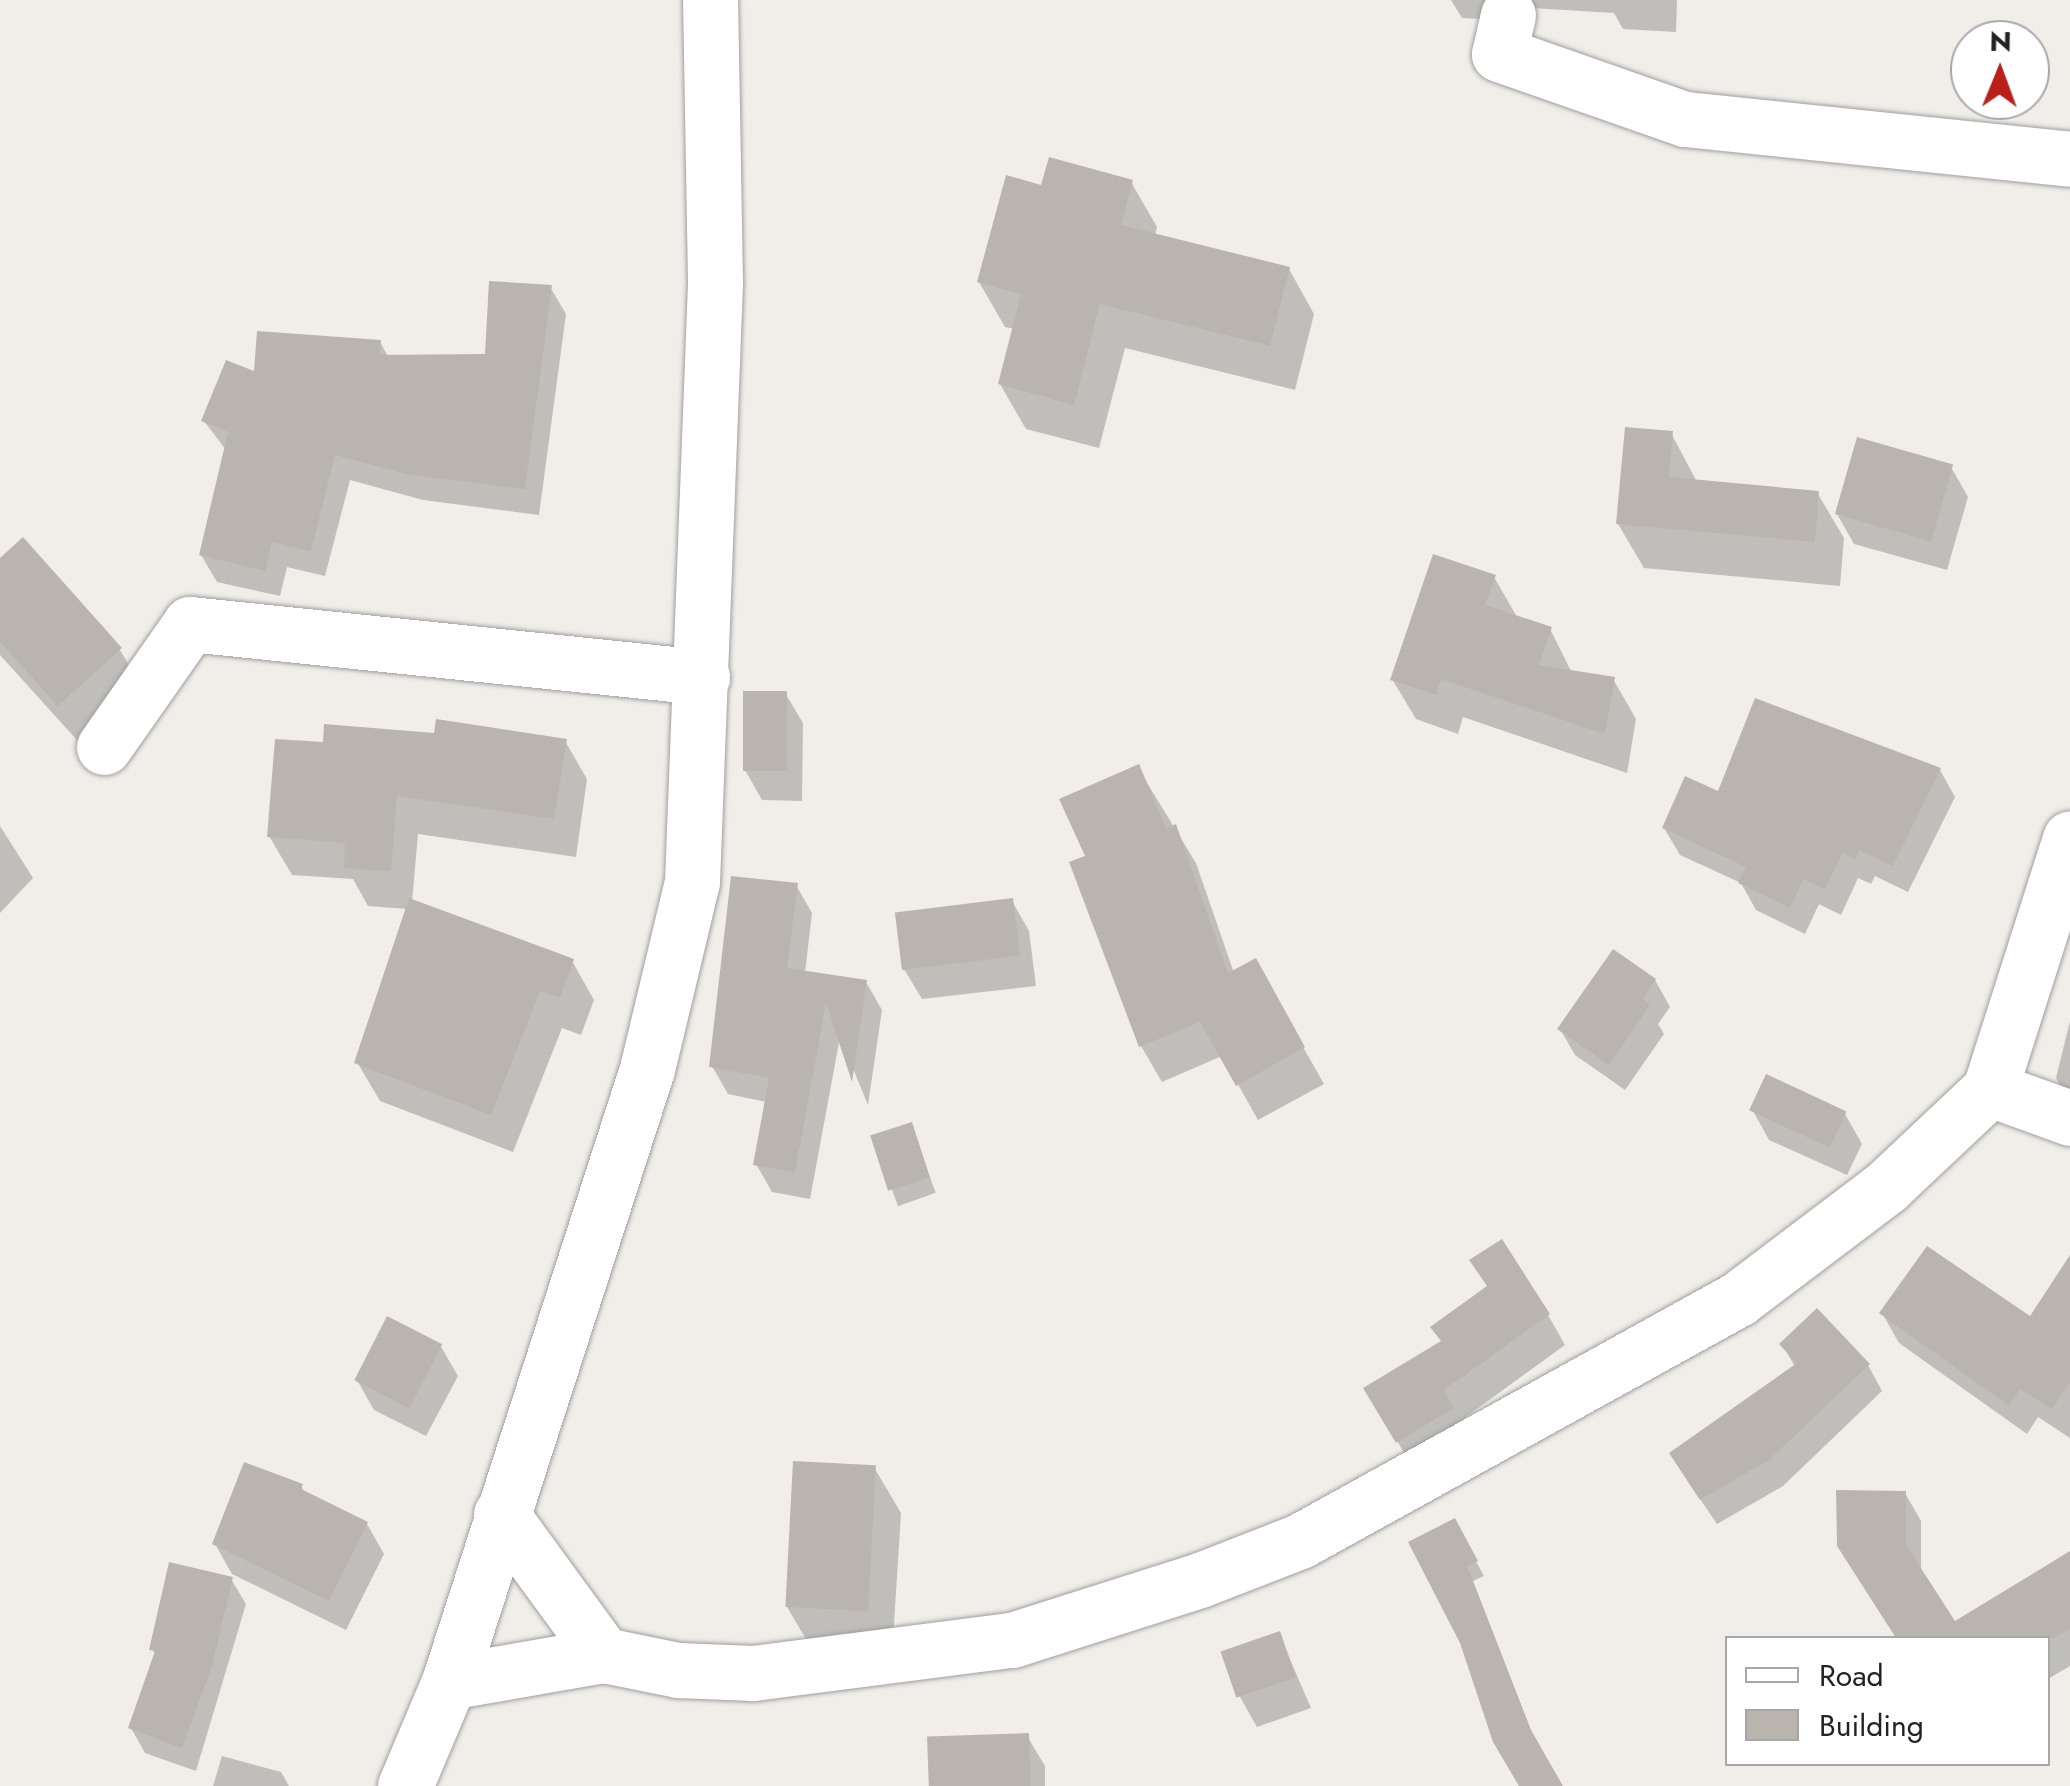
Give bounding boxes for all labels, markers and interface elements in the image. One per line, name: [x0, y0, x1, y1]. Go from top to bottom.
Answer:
north arrow: [1950, 20, 2050, 120]
text: N: [1989, 21, 2012, 62]
legend: [1725, 1636, 2050, 1766]
text: Road: [1819, 1654, 1884, 1697]
text: Building: [1819, 1704, 1924, 1747]

